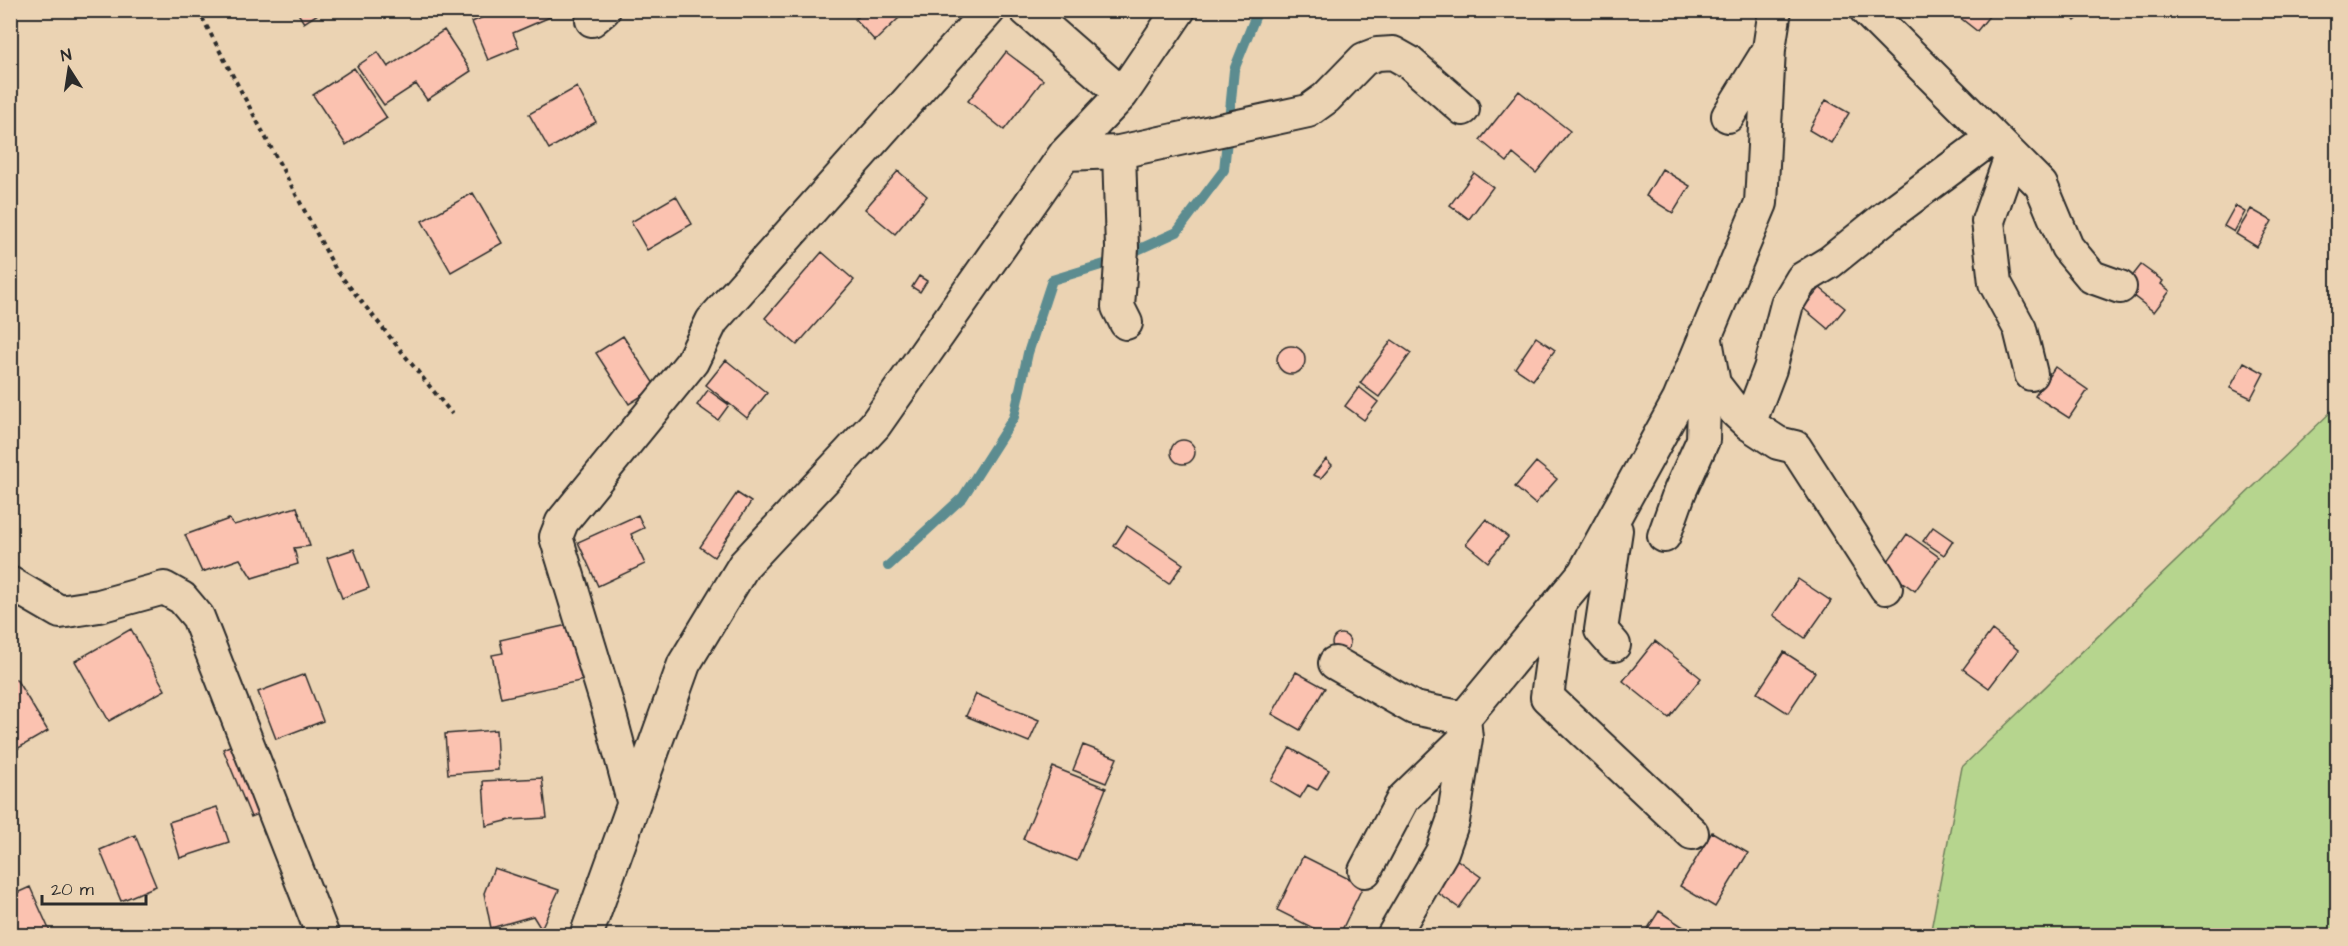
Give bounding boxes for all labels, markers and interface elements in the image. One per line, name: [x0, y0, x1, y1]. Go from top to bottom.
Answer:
north arrow: [39, 39, 99, 99]
text: N: [59, 44, 73, 67]
scale bar: [42, 868, 146, 906]
text: 20 m: [51, 877, 94, 902]

